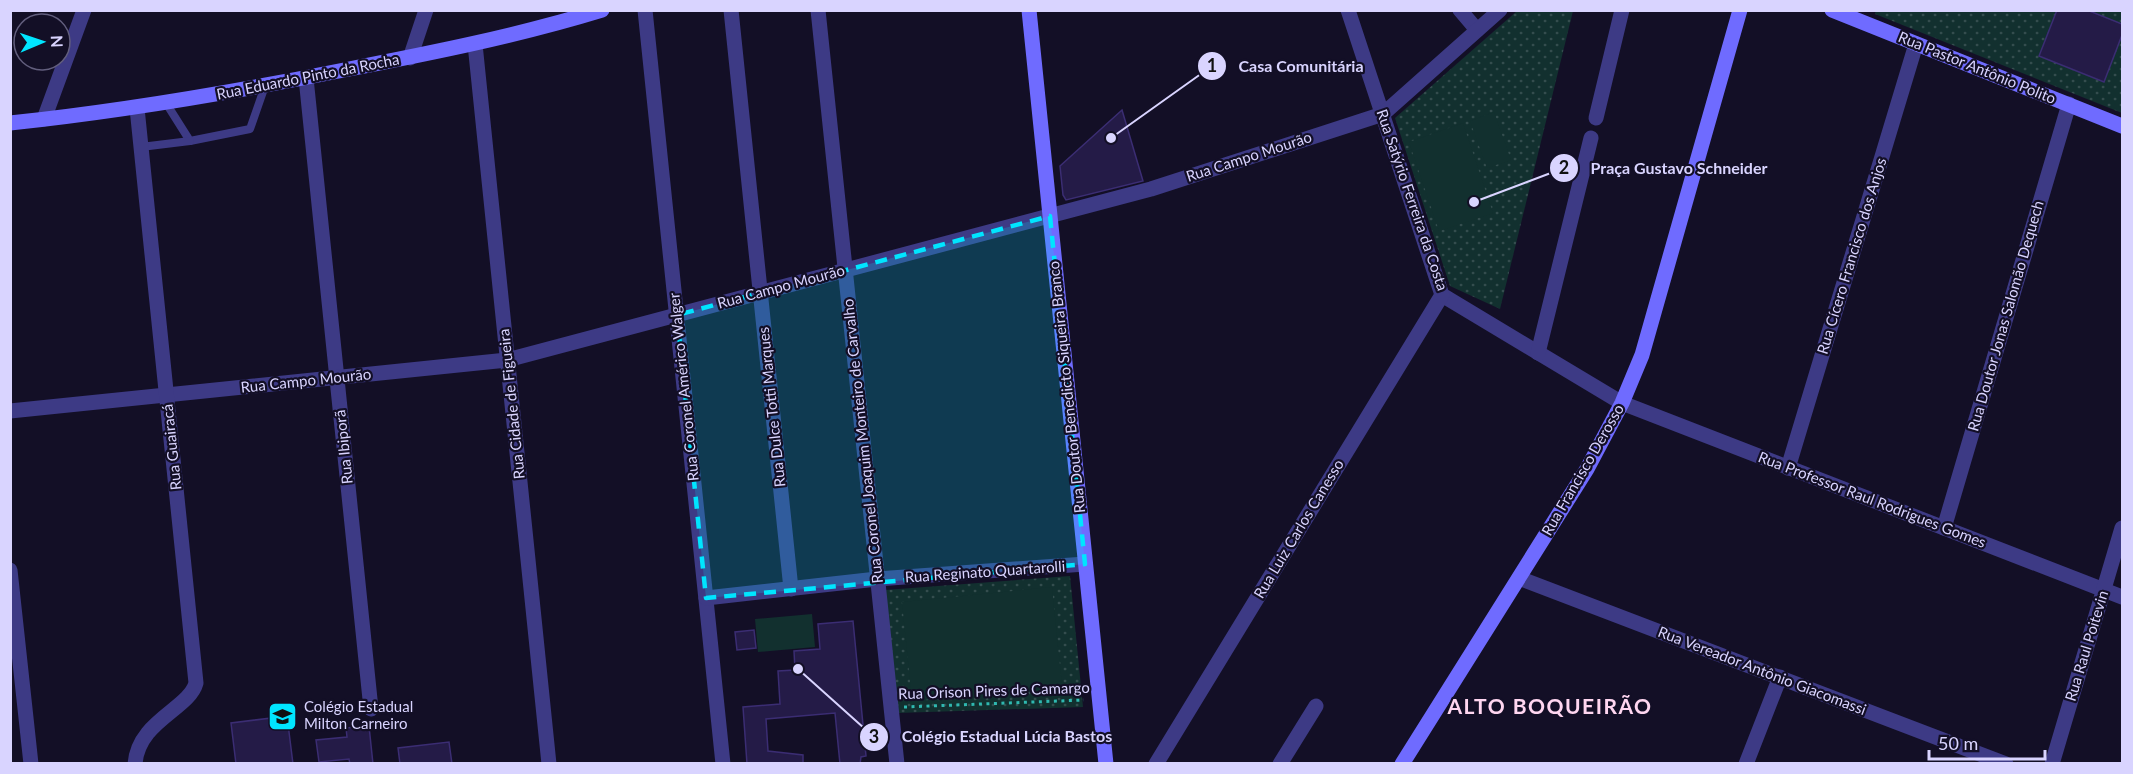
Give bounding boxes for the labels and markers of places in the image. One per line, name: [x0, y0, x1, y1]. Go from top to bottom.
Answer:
callout: Casa Comunitária: [1197, 49, 1376, 83]
callout: Praça Gustavo Schneider: [1549, 151, 1780, 185]
place label: Colégio Estadual Milton Carneiro: [304, 697, 413, 732]
school or university icon: Colégio Estadual Milton Carneiro: [267, 700, 299, 732]
callout: Colégio Estadual Lúcia Bastos: [859, 720, 1124, 754]

